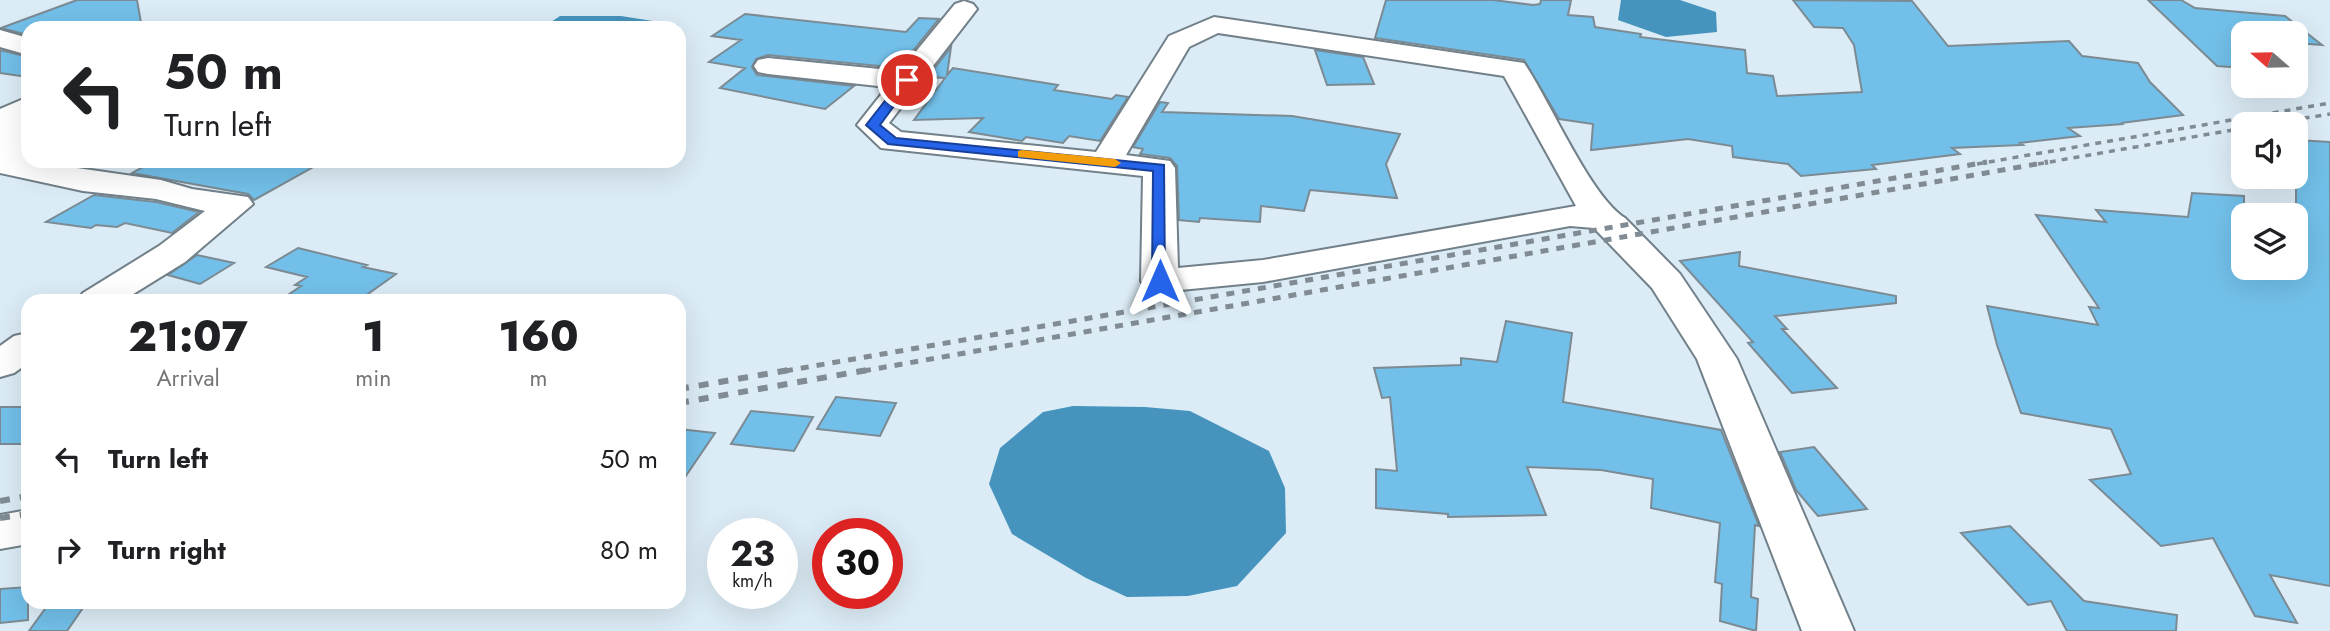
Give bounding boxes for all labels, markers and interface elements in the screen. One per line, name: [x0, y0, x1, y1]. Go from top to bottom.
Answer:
north arrow: [2231, 21, 2308, 98]
map controls: [2231, 21, 2308, 280]
text: 50 m: [164, 37, 283, 107]
icon: left: [49, 49, 140, 140]
pin: [877, 50, 937, 110]
icon: arrive: [888, 61, 926, 99]
text: Turn left: [164, 102, 271, 148]
button: sound: [2231, 112, 2308, 189]
button: layers: [2231, 203, 2308, 280]
position arrow: [1123, 244, 1197, 318]
text: 21:07: [128, 306, 248, 367]
text: 1: [362, 306, 384, 367]
text: 160: [499, 306, 579, 367]
text: Arrival: [156, 361, 220, 395]
text: min: [355, 361, 391, 395]
text: m: [530, 361, 548, 395]
icon: left: [49, 440, 87, 478]
text: Turn left: [108, 440, 208, 478]
text: 50 m: [600, 440, 658, 478]
speed limit sign: 30: [812, 518, 903, 609]
text: 23: [730, 529, 775, 579]
icon: right: [49, 531, 87, 569]
text: Turn right: [108, 531, 226, 569]
text: 80 m: [600, 531, 658, 569]
text: km/h: [732, 568, 773, 594]

